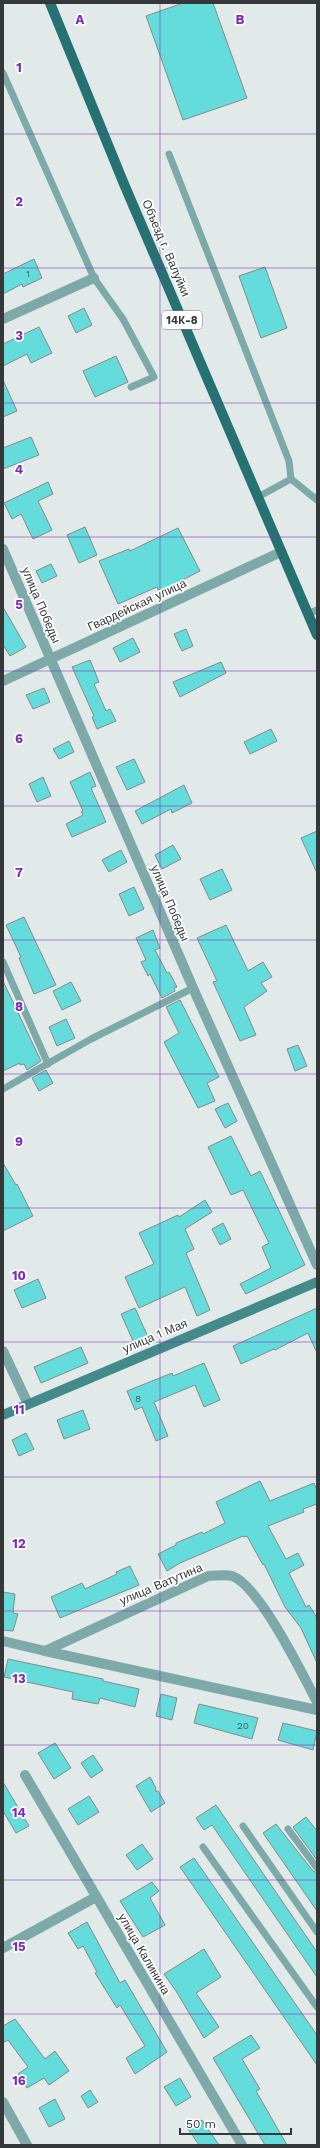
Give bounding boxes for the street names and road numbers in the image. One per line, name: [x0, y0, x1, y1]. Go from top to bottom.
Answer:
street label: Объезд г. Валуйки: [139, 197, 193, 299]
road number: 14К-8: [162, 311, 202, 329]
street label: улица Победы: [19, 565, 63, 645]
street label: Гвардейская улица: [85, 576, 189, 634]
street label: улица Победы: [148, 863, 192, 943]
street label: улица 1 Мая: [121, 1316, 189, 1356]
street label: улица Ватутина: [117, 1560, 205, 1608]
street label: улица Калинина: [115, 1911, 173, 1997]

